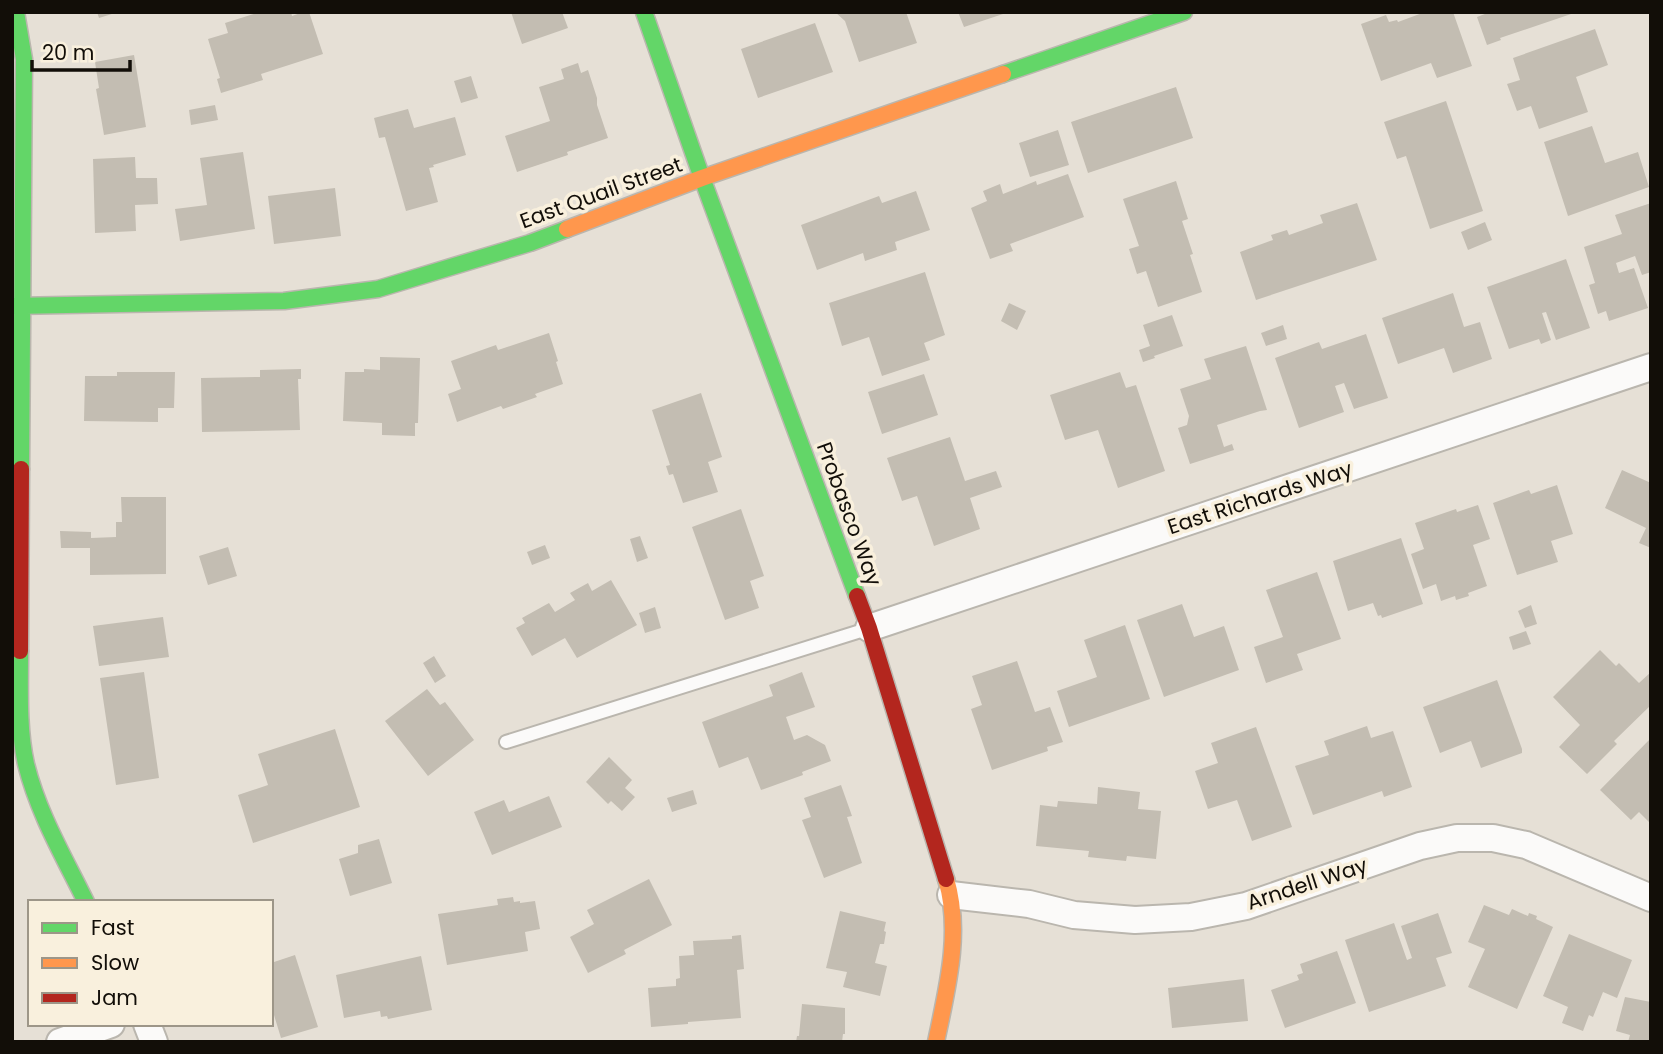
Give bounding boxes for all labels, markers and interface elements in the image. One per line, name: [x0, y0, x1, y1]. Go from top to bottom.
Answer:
scale bar: [32, 28, 130, 72]
text: 20 m: [42, 38, 95, 67]
street label: East Quail Street: [516, 150, 686, 235]
street label: Probasco Way: [810, 438, 889, 590]
street label: East Richards Way: [1164, 454, 1356, 541]
street label: Arndell Way: [1243, 850, 1371, 917]
legend: [28, 900, 273, 1026]
text: Fast: [91, 913, 134, 942]
text: Slow: [91, 948, 139, 977]
text: Jam: [91, 983, 138, 1012]

